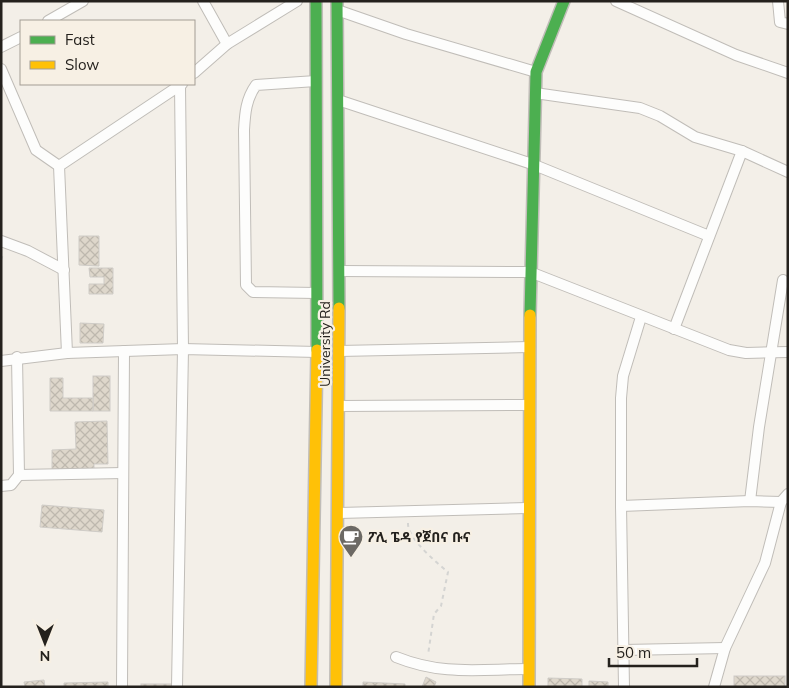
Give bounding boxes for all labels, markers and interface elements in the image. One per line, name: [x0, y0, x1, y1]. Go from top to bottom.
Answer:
legend: [20, 20, 195, 85]
text: Fast: [65, 30, 95, 49]
text: Slow: [65, 55, 99, 74]
street label: University Rd: [316, 301, 334, 387]
cafe icon: ፖሊ ፔዳ የጀበና ቡና: [338, 524, 364, 558]
place label: ፖሊ ፔዳ የጀበና ቡና: [368, 528, 471, 546]
north arrow: [20, 618, 70, 668]
scale bar: [609, 636, 696, 668]
text: 50 m: [616, 643, 651, 662]
text: N: [40, 647, 50, 665]

